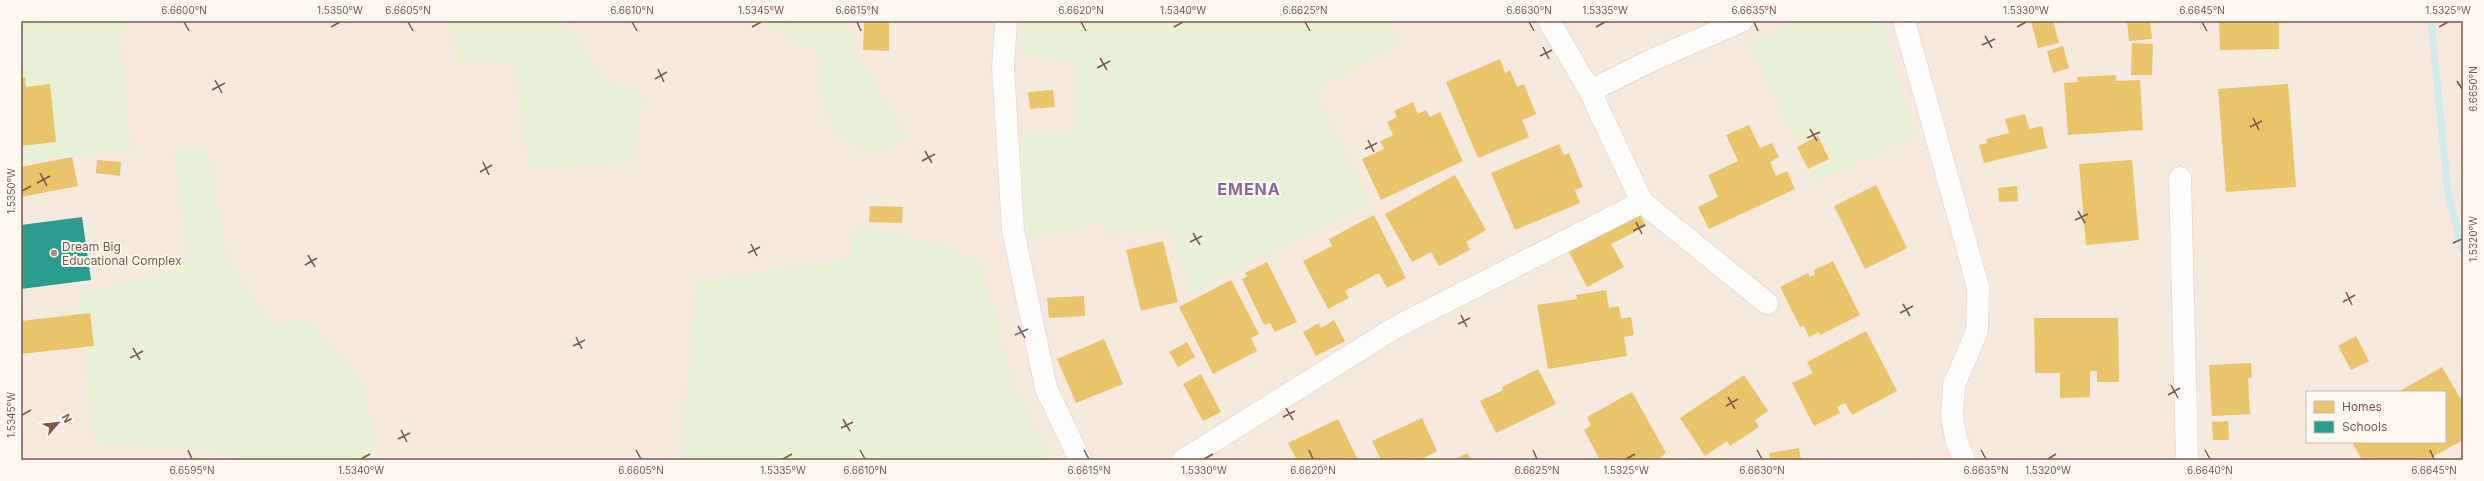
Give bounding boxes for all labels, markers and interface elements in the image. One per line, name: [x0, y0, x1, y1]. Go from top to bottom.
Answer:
text: 6.6600°N: [161, 4, 207, 16]
text: 1.5350°W: [317, 4, 363, 16]
text: 6.6605°N: [385, 4, 431, 16]
text: 6.6610°N: [610, 4, 654, 16]
text: 1.5345°W: [738, 4, 784, 16]
text: 6.6615°N: [835, 4, 879, 16]
text: 6.6620°N: [1058, 4, 1104, 16]
text: 1.5340°W: [1160, 4, 1206, 16]
text: 6.6625°N: [1282, 4, 1328, 16]
text: 6.6630°N: [1506, 4, 1552, 16]
text: 1.5335°W: [1582, 4, 1628, 16]
text: 6.6635°N: [1731, 4, 1777, 16]
text: 1.5330°W: [2003, 4, 2049, 16]
text: 6.6645°N: [2179, 4, 2225, 16]
text: 1.5325°W: [2425, 4, 2471, 16]
text: 6.6650°N: [2467, 66, 2479, 112]
text: 1.5350°W: [5, 168, 17, 214]
district label: EMENA: [1217, 179, 1281, 199]
text: 1.5320°W: [2467, 216, 2479, 262]
place label: Dream Big Educational Complex: [62, 239, 182, 268]
marker: Dream Big Educational Complex: [49, 248, 59, 258]
legend: [2306, 391, 2446, 443]
text: 1.5345°W: [5, 392, 17, 438]
text: Homes: [2342, 399, 2382, 414]
north arrow: [38, 403, 78, 443]
text: N: [59, 411, 75, 425]
text: Schools: [2342, 419, 2387, 434]
text: 6.6595°N: [169, 464, 215, 476]
text: 1.5340°W: [338, 464, 384, 476]
text: 6.6605°N: [618, 464, 664, 476]
text: 1.5335°W: [760, 464, 806, 476]
text: 6.6610°N: [843, 464, 887, 476]
text: 6.6615°N: [1067, 464, 1111, 476]
text: 1.5330°W: [1181, 464, 1227, 476]
text: 6.6620°N: [1290, 464, 1336, 476]
text: 6.6625°N: [1514, 464, 1560, 476]
text: 1.5325°W: [1603, 464, 1649, 476]
text: 6.6630°N: [1739, 464, 1785, 476]
text: 6.6635°N: [1963, 464, 2009, 476]
text: 1.5320°W: [2025, 464, 2071, 476]
text: 6.6640°N: [2187, 464, 2233, 476]
text: 6.6645°N: [2411, 464, 2457, 476]

